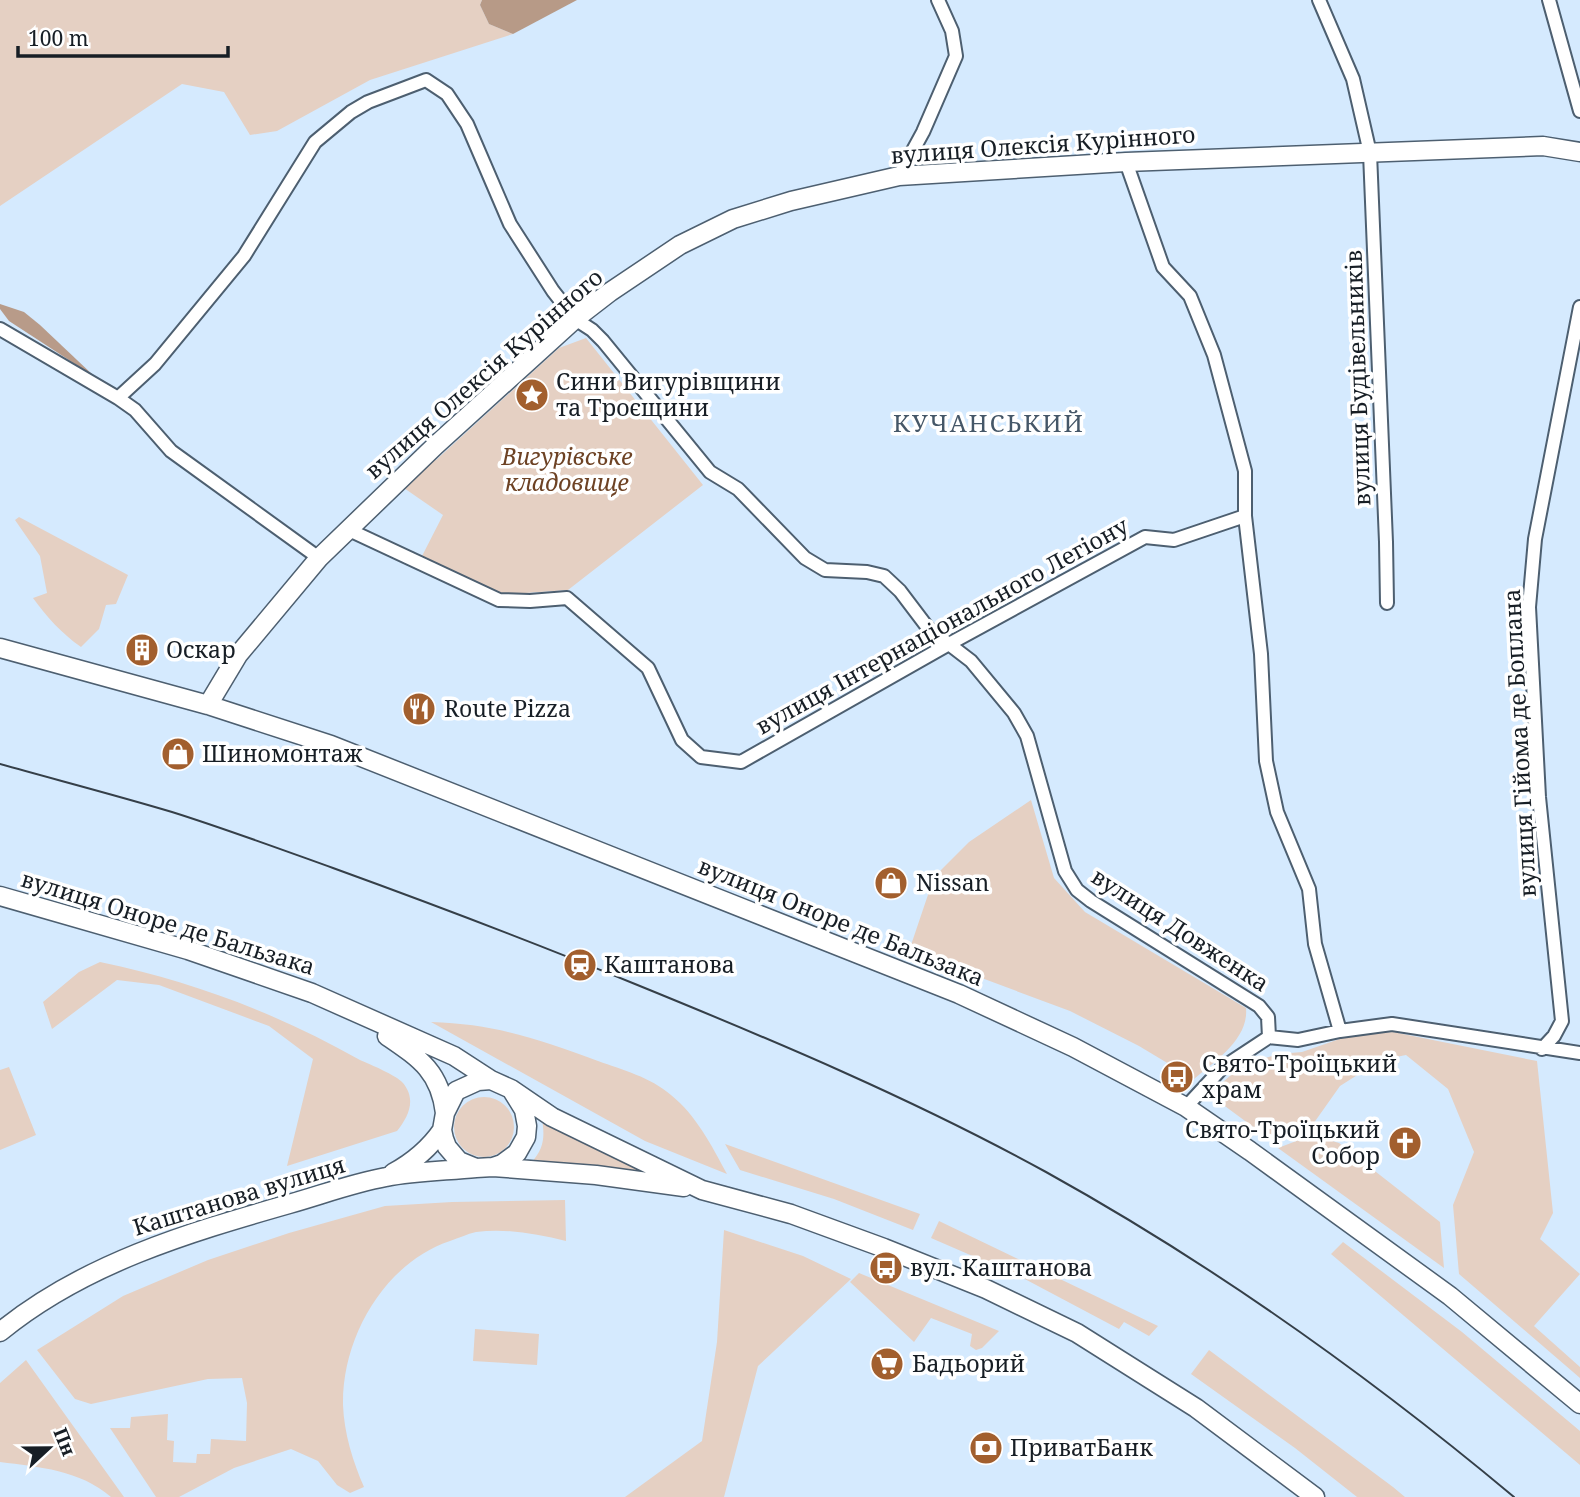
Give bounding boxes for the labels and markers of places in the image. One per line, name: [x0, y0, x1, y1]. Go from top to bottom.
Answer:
place label: Сини Вигурівщини та Троєщини: [556, 365, 781, 423]
place icon: Сини Вигурівщини та Троєщини: [513, 376, 551, 414]
building icon: Оскар: [123, 631, 161, 669]
place label: Оскар: [166, 633, 236, 665]
restaurant icon: Route Pizza: [400, 690, 438, 728]
place label: Route Pizza: [444, 692, 571, 724]
shop icon: Шиномонтаж: [159, 735, 197, 773]
place label: Шиномонтаж: [202, 737, 363, 769]
shop icon: Nissan: [872, 864, 910, 902]
place label: Nissan: [916, 866, 990, 898]
station icon: Каштанова: [561, 946, 599, 984]
place label: Каштанова: [604, 948, 735, 980]
place label: Свято-Троїцький храм: [1202, 1047, 1397, 1105]
bus stop icon: Свято-Троїцький храм: [1158, 1058, 1196, 1096]
place label: Свято-Троїцький Собор: [1185, 1113, 1380, 1171]
church icon: Свято-Троїцький Собор: [1386, 1124, 1424, 1162]
bus stop icon: вул. Каштанова: [867, 1249, 905, 1287]
place label: вул. Каштанова: [910, 1251, 1092, 1283]
supermarket icon: Бадьорий: [868, 1345, 906, 1383]
place label: Бадьорий: [912, 1347, 1025, 1379]
bank icon: ПриватБанк: [967, 1429, 1005, 1467]
place label: ПриватБанк: [1010, 1431, 1153, 1463]

